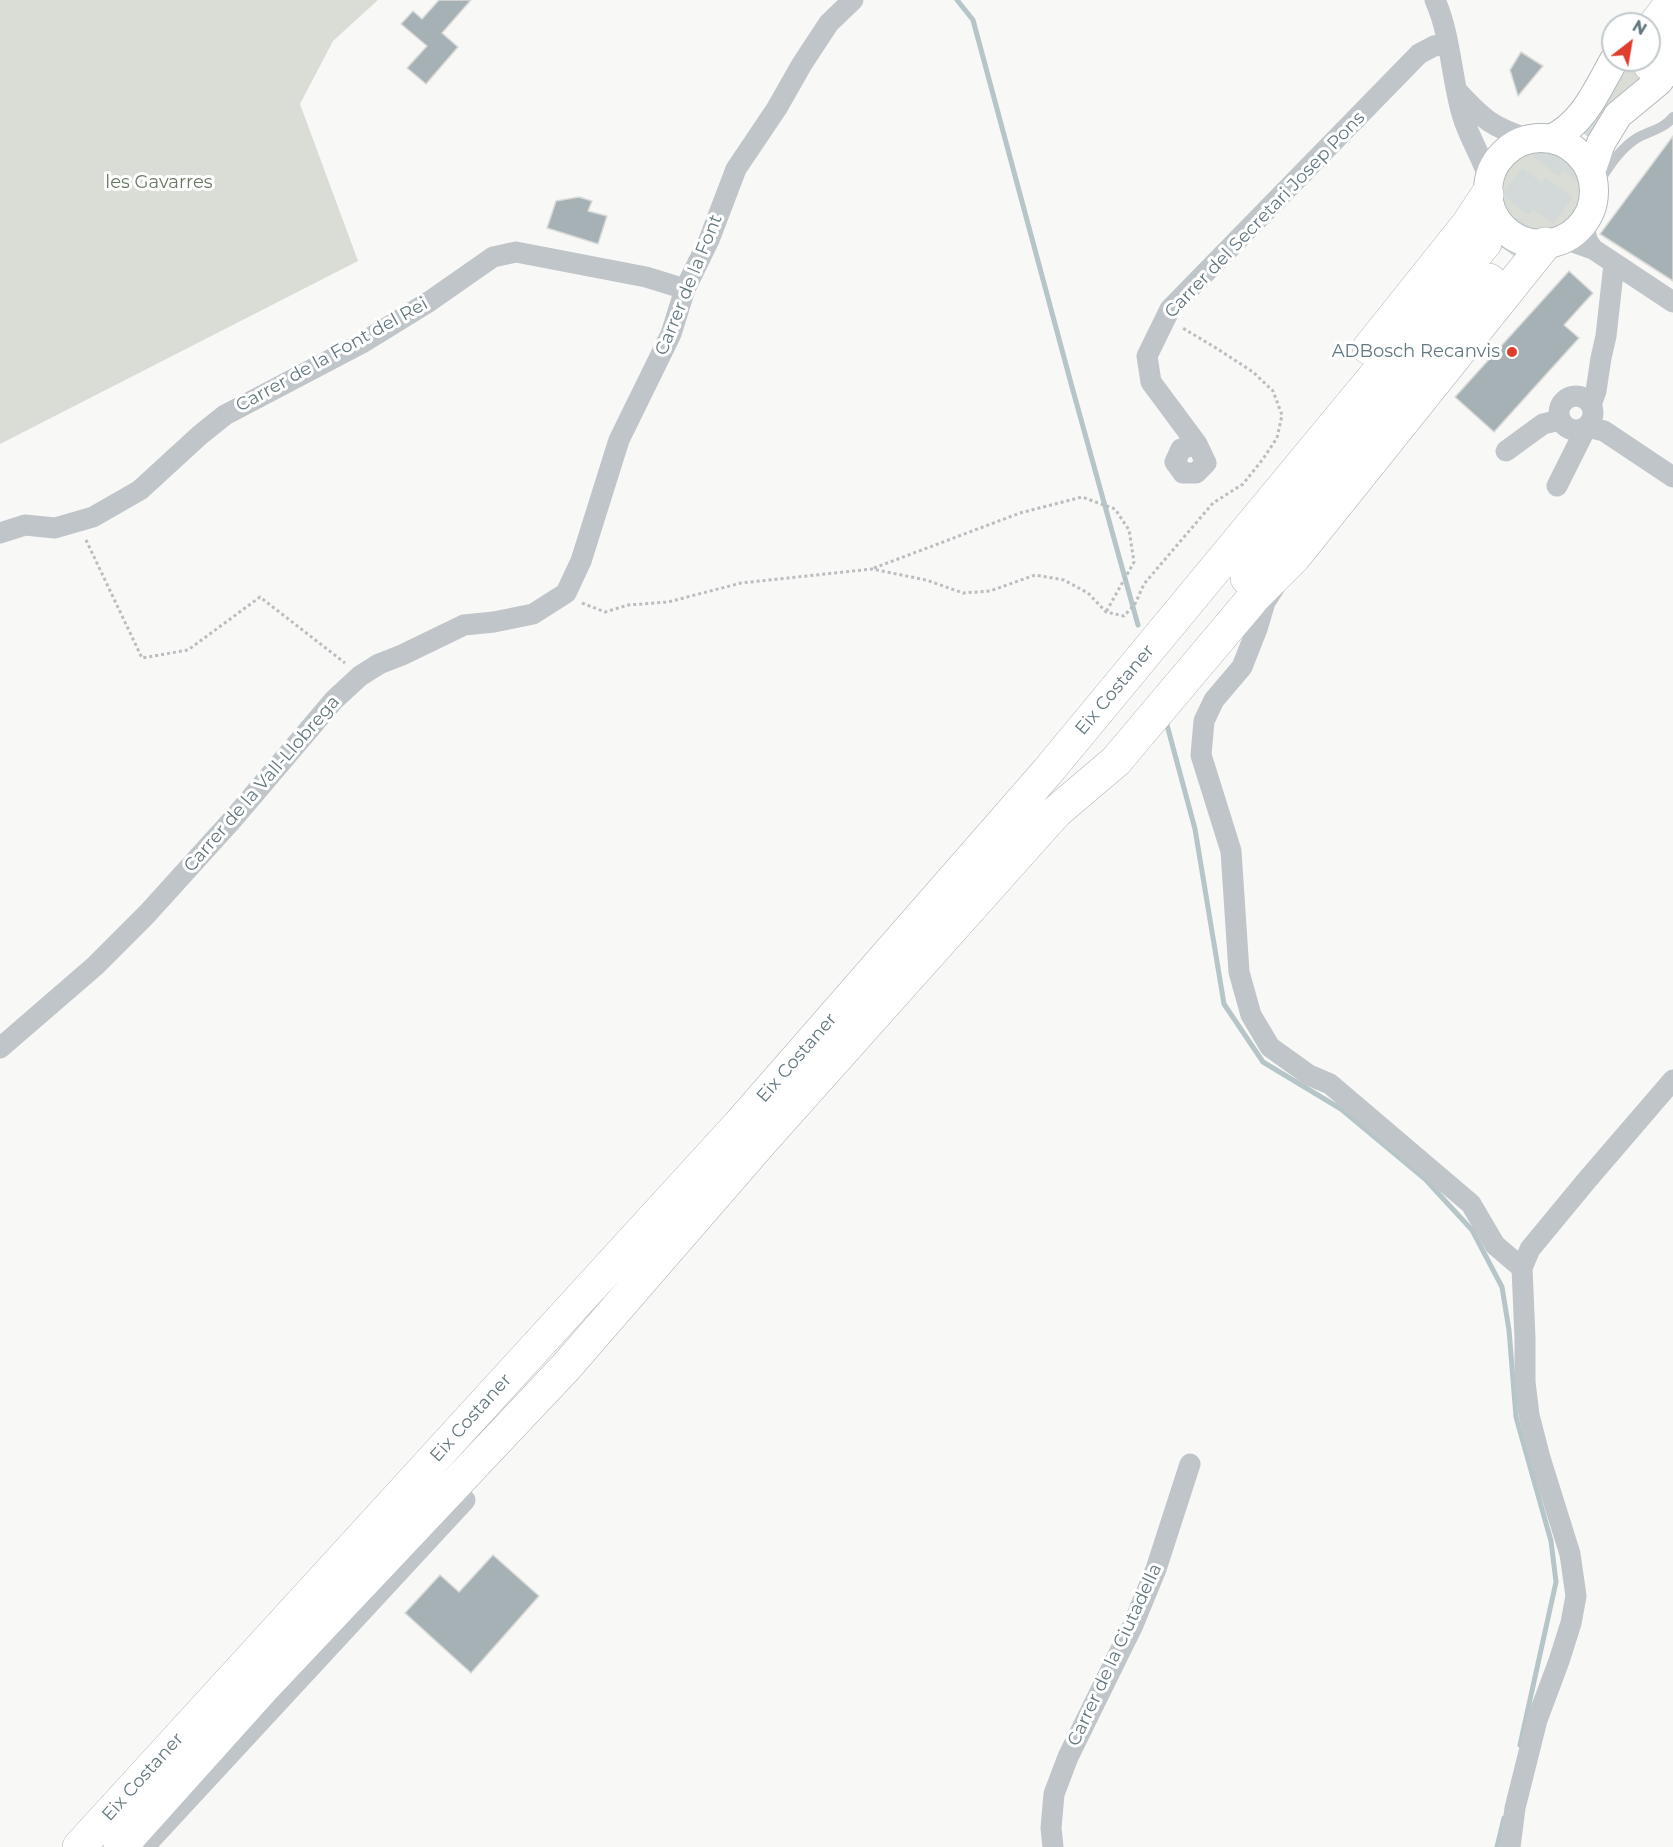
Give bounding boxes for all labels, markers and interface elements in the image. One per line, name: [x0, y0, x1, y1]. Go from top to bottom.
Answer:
north arrow: [1601, 12, 1661, 72]
text: N: [1629, 16, 1650, 39]
street label: Carrer del Secretari Josep Pons: [1160, 107, 1370, 323]
park label: les Gavarres: [105, 172, 213, 194]
street label: Carrer de la Font: [651, 211, 727, 359]
street label: Carrer de la Font del Rei: [232, 293, 432, 417]
place label: ADBosch Recanvis: [1332, 341, 1500, 363]
marker: ADBosch Recanvis: [1505, 345, 1519, 359]
street label: Eix Costaner: [1071, 640, 1159, 740]
street label: Carrer de la Vall-Llobrega: [180, 691, 344, 877]
street label: Eix Costaner: [752, 1009, 842, 1107]
street label: Eix Costaner: [426, 1369, 516, 1467]
street label: Carrer de la Ciutadella: [1063, 1560, 1167, 1750]
street label: Eix Costaner: [98, 1728, 188, 1826]

